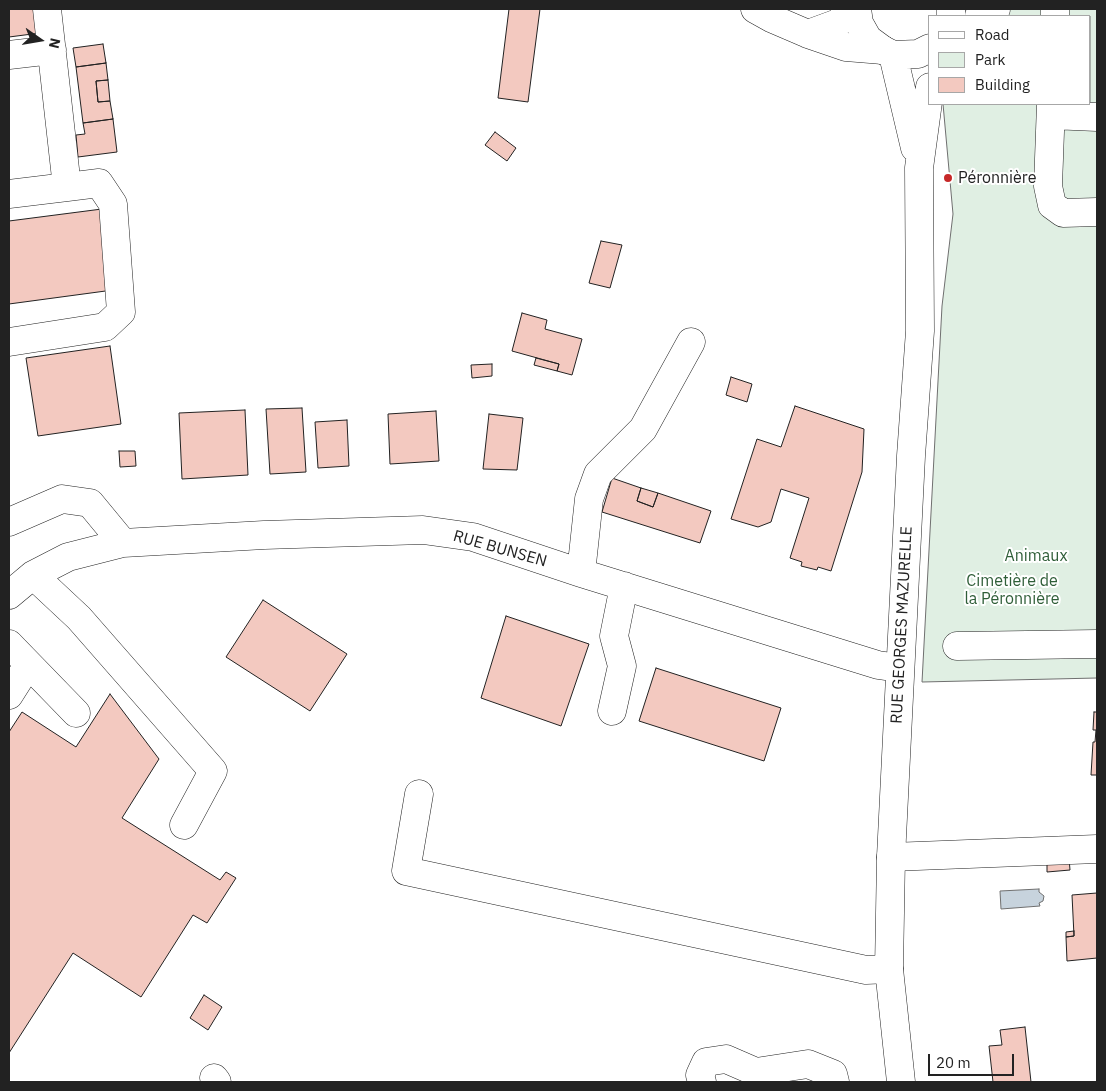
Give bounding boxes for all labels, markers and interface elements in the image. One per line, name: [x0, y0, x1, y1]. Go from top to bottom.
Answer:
north arrow: [15, 15, 65, 65]
legend: [928, 15, 1091, 105]
text: Road: [975, 25, 1010, 44]
text: N: [45, 36, 65, 50]
text: Park: [975, 50, 1005, 69]
text: Building: [975, 75, 1030, 94]
place label: Péronnière: [958, 168, 1036, 188]
marker: Péronnière: [942, 172, 954, 184]
street label: RUE BUNSEN: [451, 526, 549, 572]
street label: RUE GEORGES MAZURELLE: [887, 526, 917, 724]
park label: Animaux: [1004, 546, 1068, 566]
park label: Cimetière de la Péronnière: [964, 571, 1060, 609]
scale bar: [931, 1044, 1017, 1076]
text: 20 m: [936, 1053, 971, 1072]

